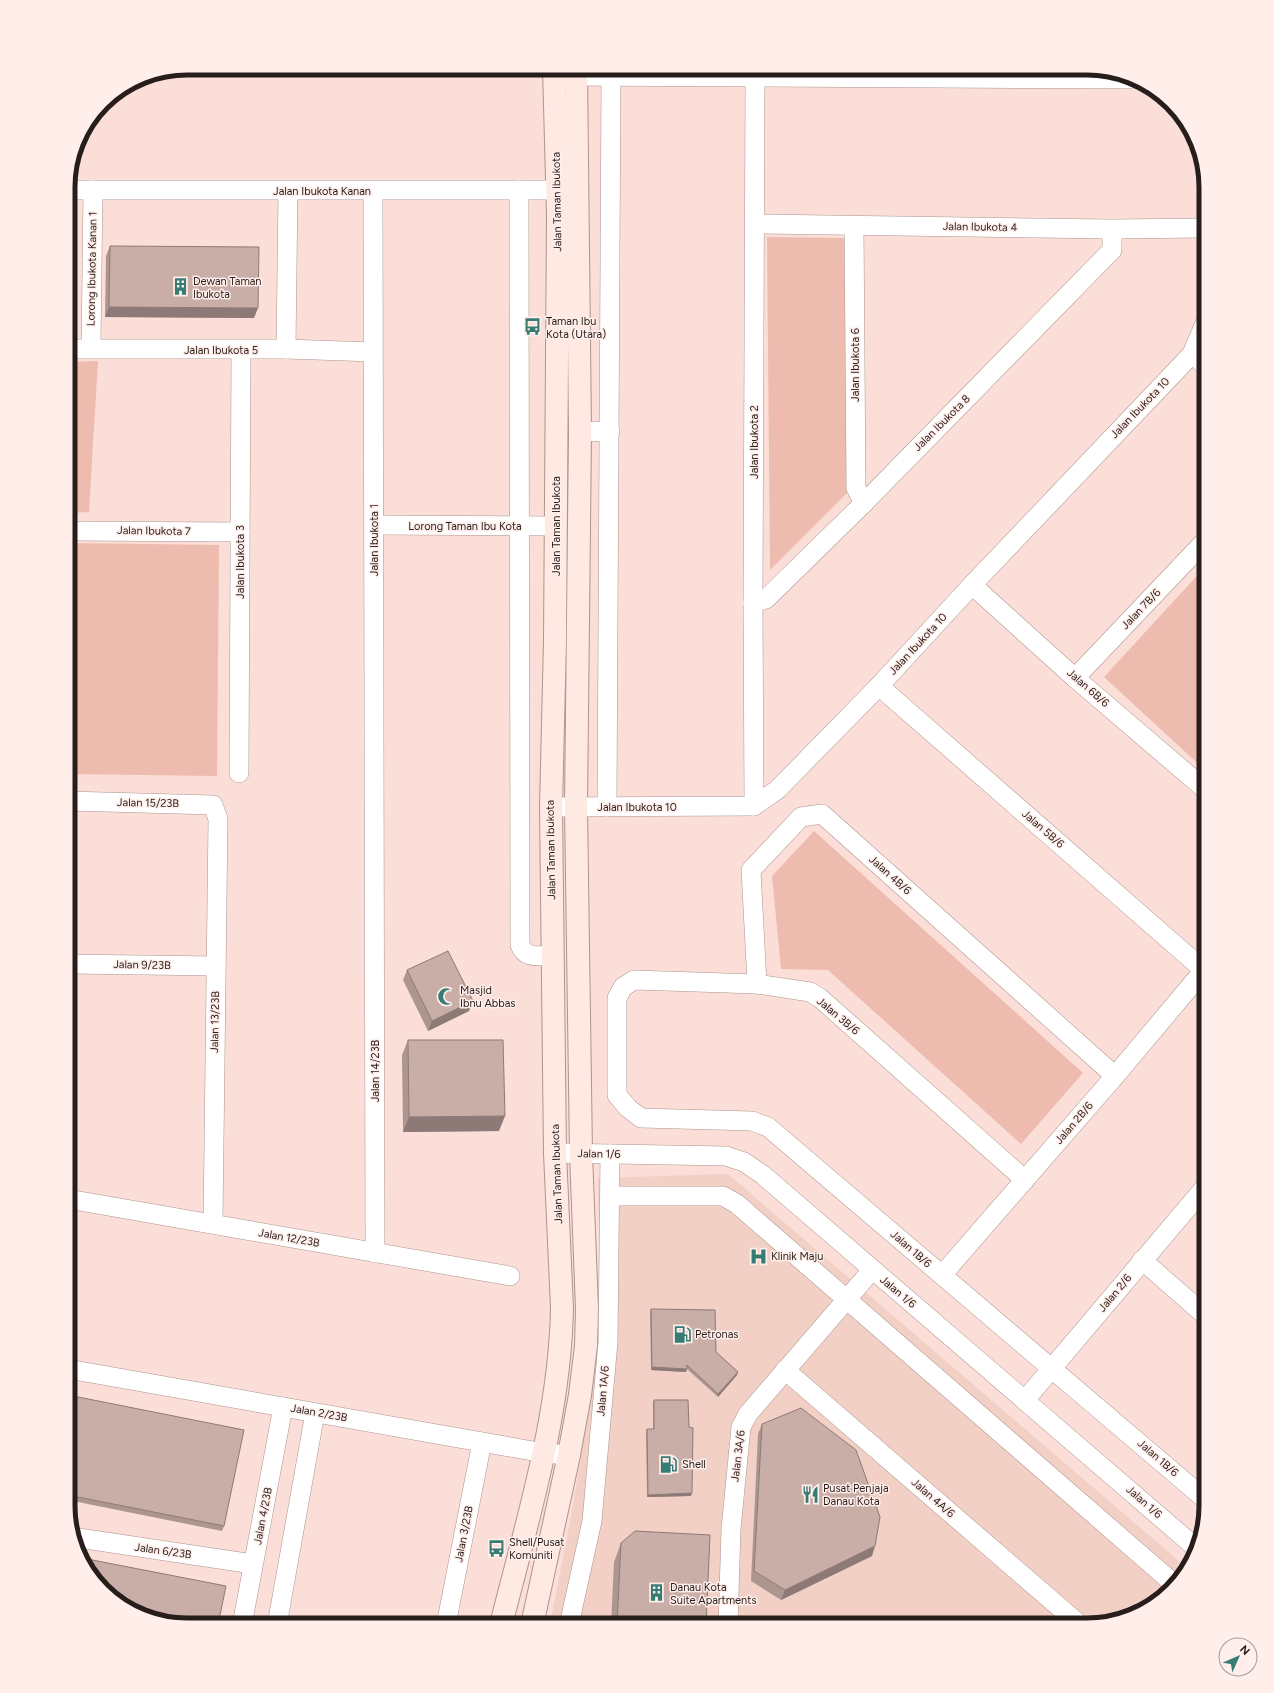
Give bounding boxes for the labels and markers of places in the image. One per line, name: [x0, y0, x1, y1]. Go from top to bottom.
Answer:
place label: Dewan Taman Ibukota: [193, 275, 262, 301]
building icon: Dewan Taman Ibukota: [170, 277, 190, 297]
place label: Taman Ibu Kota (Utara): [546, 315, 606, 341]
bus stop icon: Taman Ibu Kota (Utara): [523, 317, 543, 337]
place label: Masjid Ibnu Abbas: [460, 984, 516, 1010]
mosque icon: Masjid Ibnu Abbas: [437, 986, 457, 1006]
hospital icon: Klinik Maju: [748, 1246, 768, 1266]
place label: Klinik Maju: [771, 1250, 823, 1263]
fuel station icon: Petronas: [672, 1324, 692, 1344]
place label: Petronas: [695, 1328, 738, 1341]
fuel station icon: Shell: [659, 1454, 679, 1474]
place label: Shell: [682, 1458, 706, 1471]
place label: Pusat Penjaja Danau Kota: [823, 1482, 889, 1508]
restaurant icon: Pusat Penjaja Danau Kota: [800, 1484, 820, 1504]
place label: Shell/Pusat Komuniti: [509, 1536, 564, 1562]
bus stop icon: Shell/Pusat Komuniti: [486, 1538, 506, 1558]
place label: Danau Kota Suite Apartments: [670, 1581, 757, 1607]
building icon: Danau Kota Suite Apartments: [647, 1583, 667, 1603]

